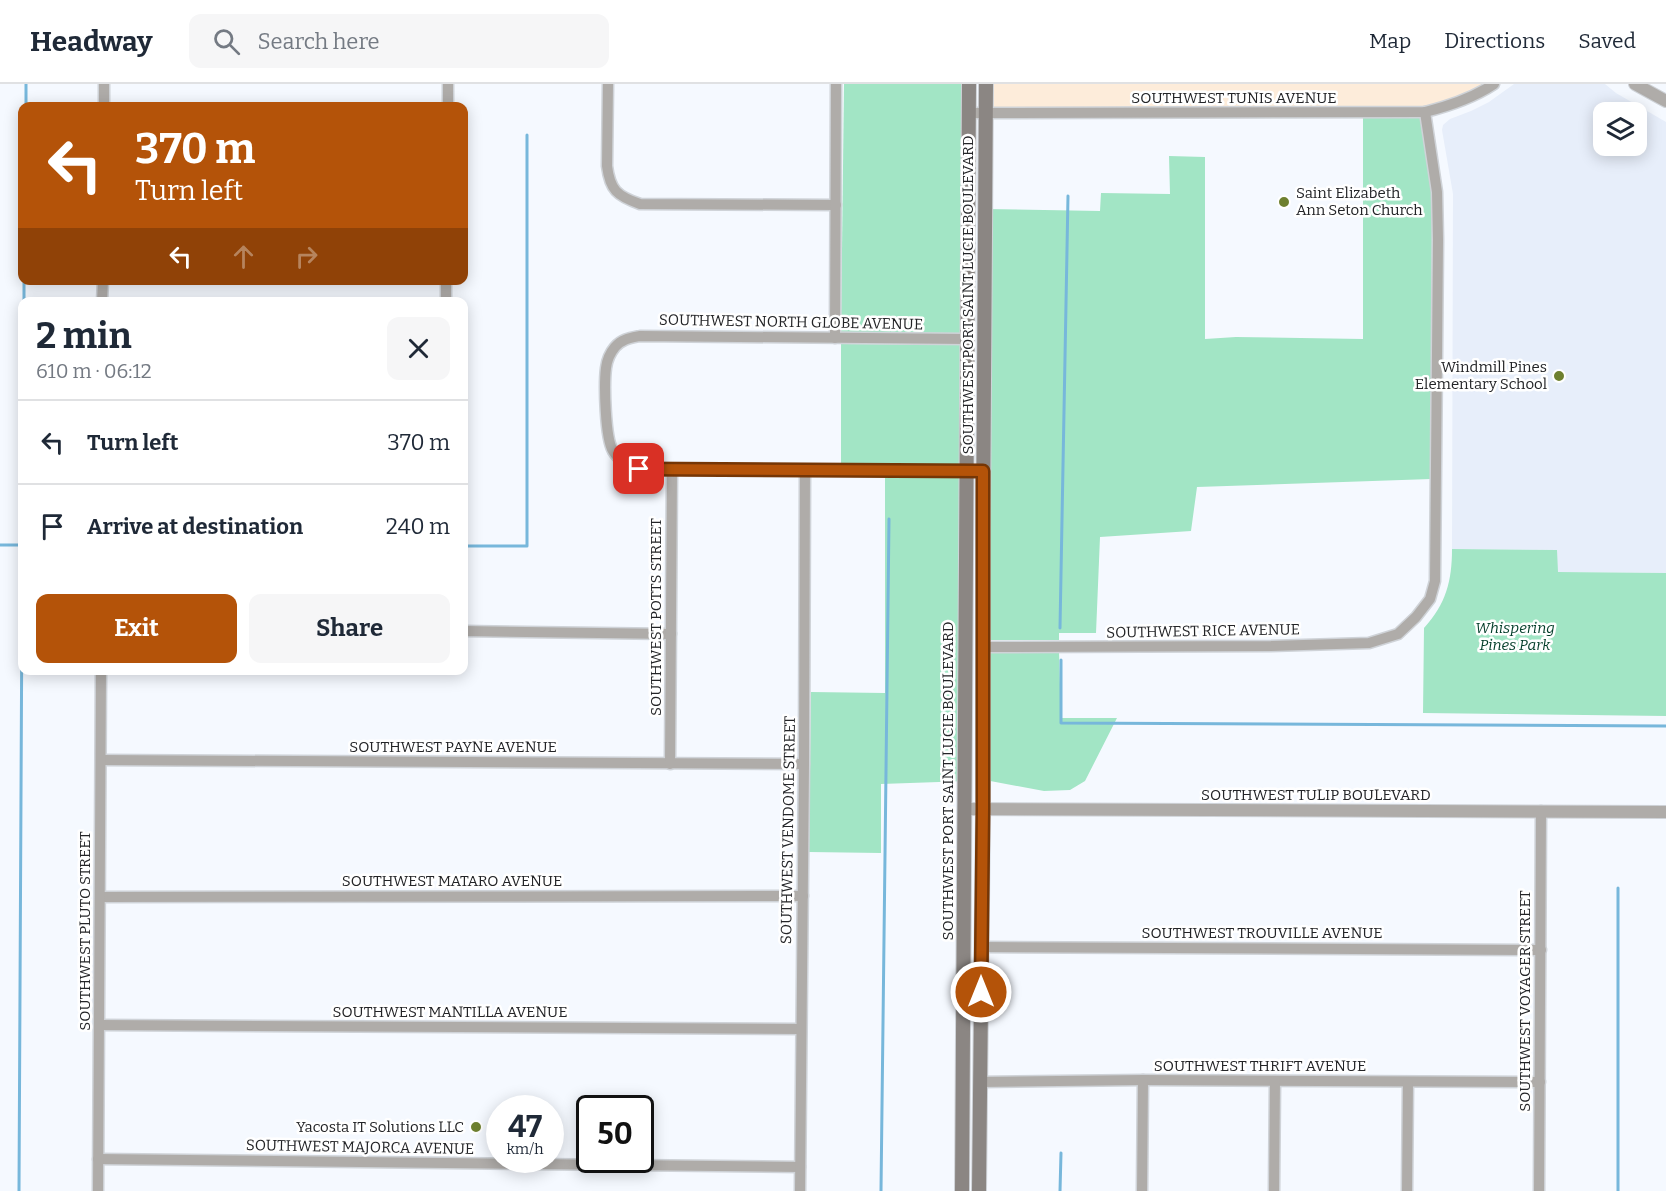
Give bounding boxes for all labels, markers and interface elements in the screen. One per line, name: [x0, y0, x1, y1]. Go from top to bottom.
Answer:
search box: [189, 14, 609, 68]
text: Headway: [30, 25, 153, 58]
icon: search: [210, 25, 243, 58]
text: Search here: [258, 28, 380, 55]
text: Map: [1369, 28, 1411, 54]
text: Directions: [1444, 28, 1545, 54]
text: Saved: [1578, 28, 1636, 54]
street label: SOUTHWEST TUNIS AVENUE: [1131, 89, 1337, 107]
map controls: [1593, 102, 1647, 156]
button: layers: [1593, 102, 1647, 156]
text: 370 m: [135, 124, 255, 174]
icon: left: [36, 126, 114, 204]
street label: SOUTHWEST PORT SAINT LUCIE BOULEVARD: [959, 135, 977, 455]
text: Turn left: [135, 175, 243, 207]
place label: Saint Elizabeth Ann Seton Church: [1296, 184, 1423, 219]
marker: Saint Elizabeth Ann Seton Church: [1277, 195, 1291, 209]
icon: left: [164, 240, 197, 273]
icon: ahead: [227, 240, 260, 273]
icon: right: [290, 240, 323, 273]
street label: SOUTHWEST NORTH GLOBE AVENUE: [659, 311, 923, 333]
text: 2 min: [36, 314, 132, 358]
button: close: [387, 317, 450, 380]
place label: Windmill Pines Elementary School: [1415, 358, 1547, 393]
text: 610 m · 06:12: [36, 359, 152, 383]
marker: Windmill Pines Elementary School: [1552, 369, 1566, 383]
icon: left: [36, 426, 69, 459]
text: Turn left: [87, 429, 179, 456]
text: 370 m: [387, 429, 450, 456]
pin: [613, 443, 664, 494]
icon: arrive: [622, 452, 655, 485]
icon: arrive: [36, 510, 69, 543]
text: Arrive at destination: [87, 513, 303, 540]
text: 240 m: [386, 513, 450, 540]
street label: SOUTHWEST POTTS STREET: [647, 518, 665, 716]
button: Exit: [36, 594, 237, 663]
button: Share: [249, 594, 450, 663]
park label: Whispering Pines Park: [1475, 619, 1555, 654]
street label: SOUTHWEST RICE AVENUE: [1106, 620, 1300, 642]
street label: SOUTHWEST PORT SAINT LUCIE BOULEVARD: [939, 621, 957, 941]
street label: SOUTHWEST VENDOME STREET: [777, 715, 799, 944]
street label: SOUTHWEST PAYNE AVENUE: [349, 738, 557, 756]
street label: SOUTHWEST TULIP BOULEVARD: [1201, 786, 1431, 804]
street label: SOUTHWEST PLUTO STREET: [76, 831, 94, 1031]
street label: SOUTHWEST MATARO AVENUE: [342, 872, 562, 890]
street label: SOUTHWEST VOYAGER STREET: [1516, 890, 1534, 1112]
street label: SOUTHWEST TROUVILLE AVENUE: [1141, 924, 1383, 942]
position arrow: [949, 960, 1013, 1024]
street label: SOUTHWEST MANTILLA AVENUE: [332, 1003, 568, 1021]
street label: SOUTHWEST THRIFT AVENUE: [1154, 1057, 1366, 1075]
speed limit sign: 50: [576, 1095, 654, 1173]
text: 47: [508, 1109, 542, 1145]
place label: Yacosta IT Solutions LLC: [296, 1118, 464, 1136]
marker: Yacosta IT Solutions LLC: [469, 1120, 483, 1134]
street label: SOUTHWEST MAJORCA AVENUE: [246, 1136, 474, 1158]
text: km/h: [506, 1140, 544, 1158]

